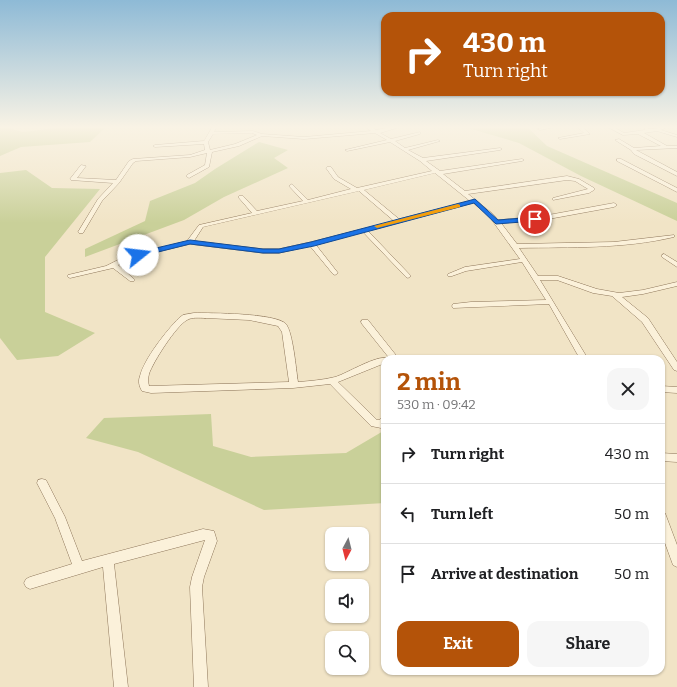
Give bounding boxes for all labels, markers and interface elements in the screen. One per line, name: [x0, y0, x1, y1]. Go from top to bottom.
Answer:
text: 430 m: [463, 26, 546, 59]
icon: right: [397, 28, 449, 80]
text: Turn right: [463, 60, 548, 82]
pin: [518, 202, 552, 236]
icon: arrive: [524, 208, 546, 230]
position arrow: [117, 234, 159, 276]
text: 2 min: [397, 368, 461, 396]
button: close: [607, 368, 649, 410]
text: 530 m · 09:42: [397, 397, 476, 412]
icon: right: [397, 443, 419, 465]
text: Turn right: [431, 445, 504, 463]
text: 430 m: [605, 445, 649, 463]
icon: left: [397, 503, 419, 525]
text: Turn left: [431, 505, 493, 523]
text: 50 m: [614, 505, 649, 523]
north arrow: [325, 527, 369, 571]
map controls: [325, 527, 369, 675]
icon: arrive: [397, 563, 419, 585]
text: Arrive at destination: [431, 565, 578, 583]
text: 50 m: [614, 565, 649, 583]
button: sound: [325, 579, 369, 623]
button: Exit: [397, 621, 519, 667]
button: Share: [527, 621, 649, 667]
button: search: [325, 631, 369, 675]

